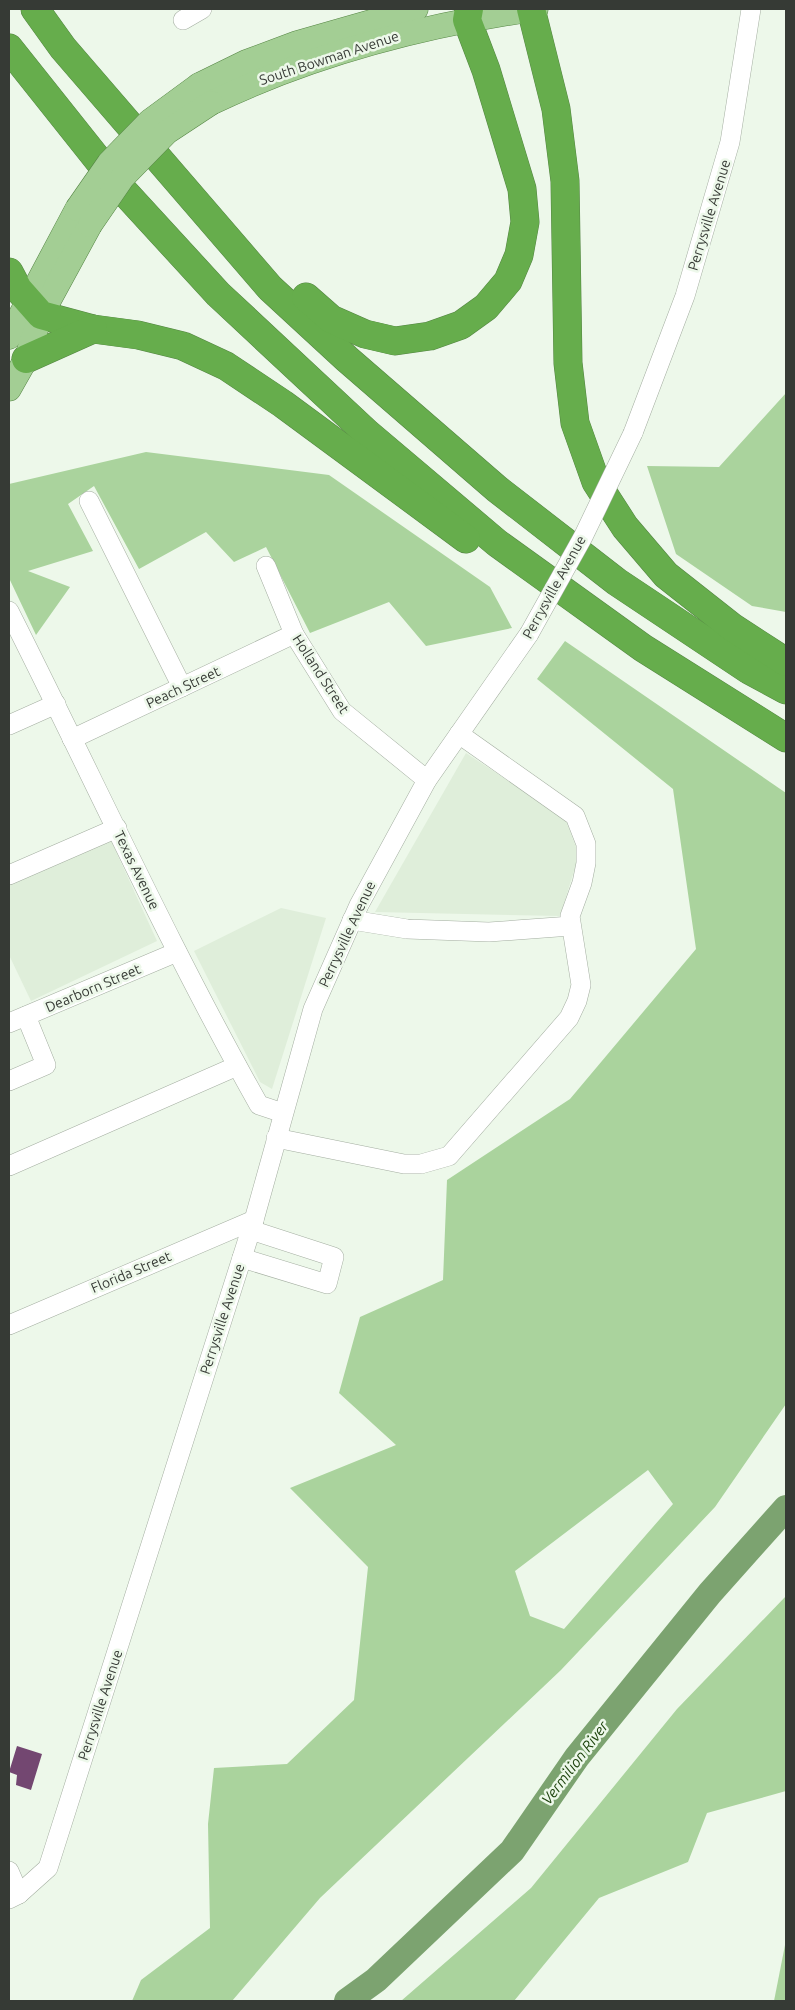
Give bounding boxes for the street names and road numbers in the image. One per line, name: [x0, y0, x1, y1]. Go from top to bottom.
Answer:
street label: South Bowman Avenue: [257, 28, 401, 88]
street label: Perrysville Avenue: [685, 158, 733, 272]
street label: Perrysville Avenue: [519, 533, 589, 641]
street label: Holland Street: [290, 631, 353, 717]
street label: Peach Street: [143, 663, 223, 711]
street label: Texas Avenue: [111, 828, 163, 912]
street label: Perrysville Avenue: [315, 878, 379, 990]
street label: Dearborn Street: [43, 960, 144, 1015]
street label: Florida Street: [88, 1248, 174, 1296]
street label: Perrysville Avenue: [197, 1262, 247, 1376]
street label: Perrysville Avenue: [75, 1648, 125, 1762]

